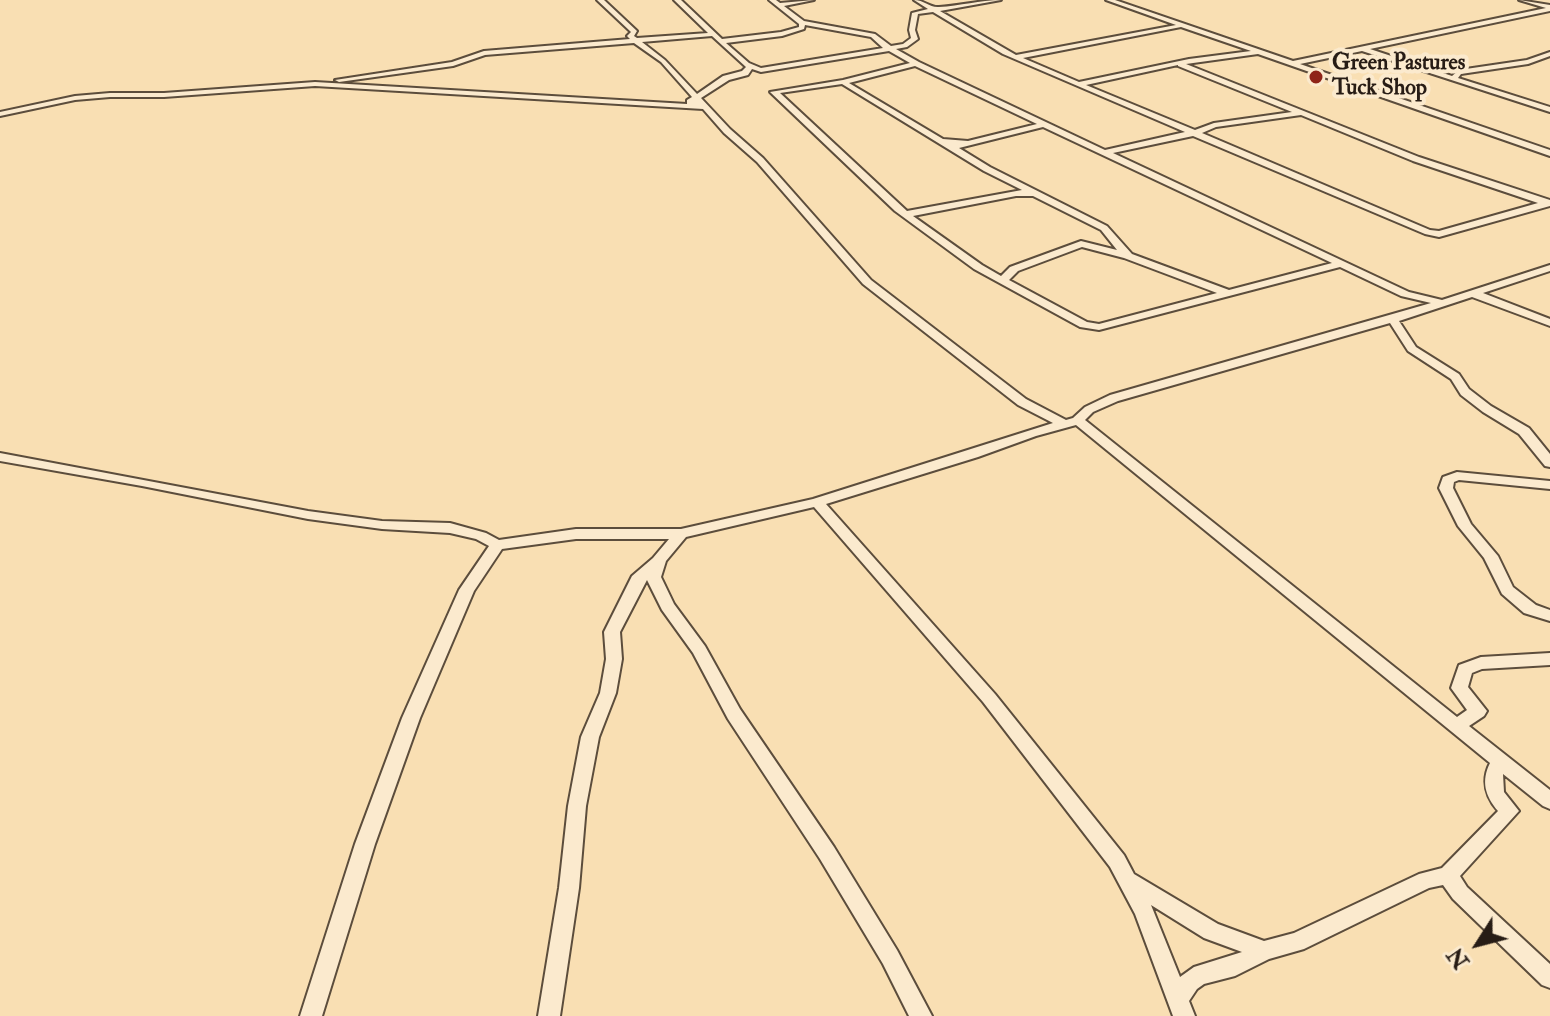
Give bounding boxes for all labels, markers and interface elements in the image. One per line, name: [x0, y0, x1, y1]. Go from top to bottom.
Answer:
place label: Green Pastures Tuck Shop: [1332, 51, 1465, 102]
marker: Green Pastures Tuck Shop: [1307, 68, 1325, 86]
north arrow: [1438, 904, 1518, 984]
text: N: [1441, 942, 1476, 974]

